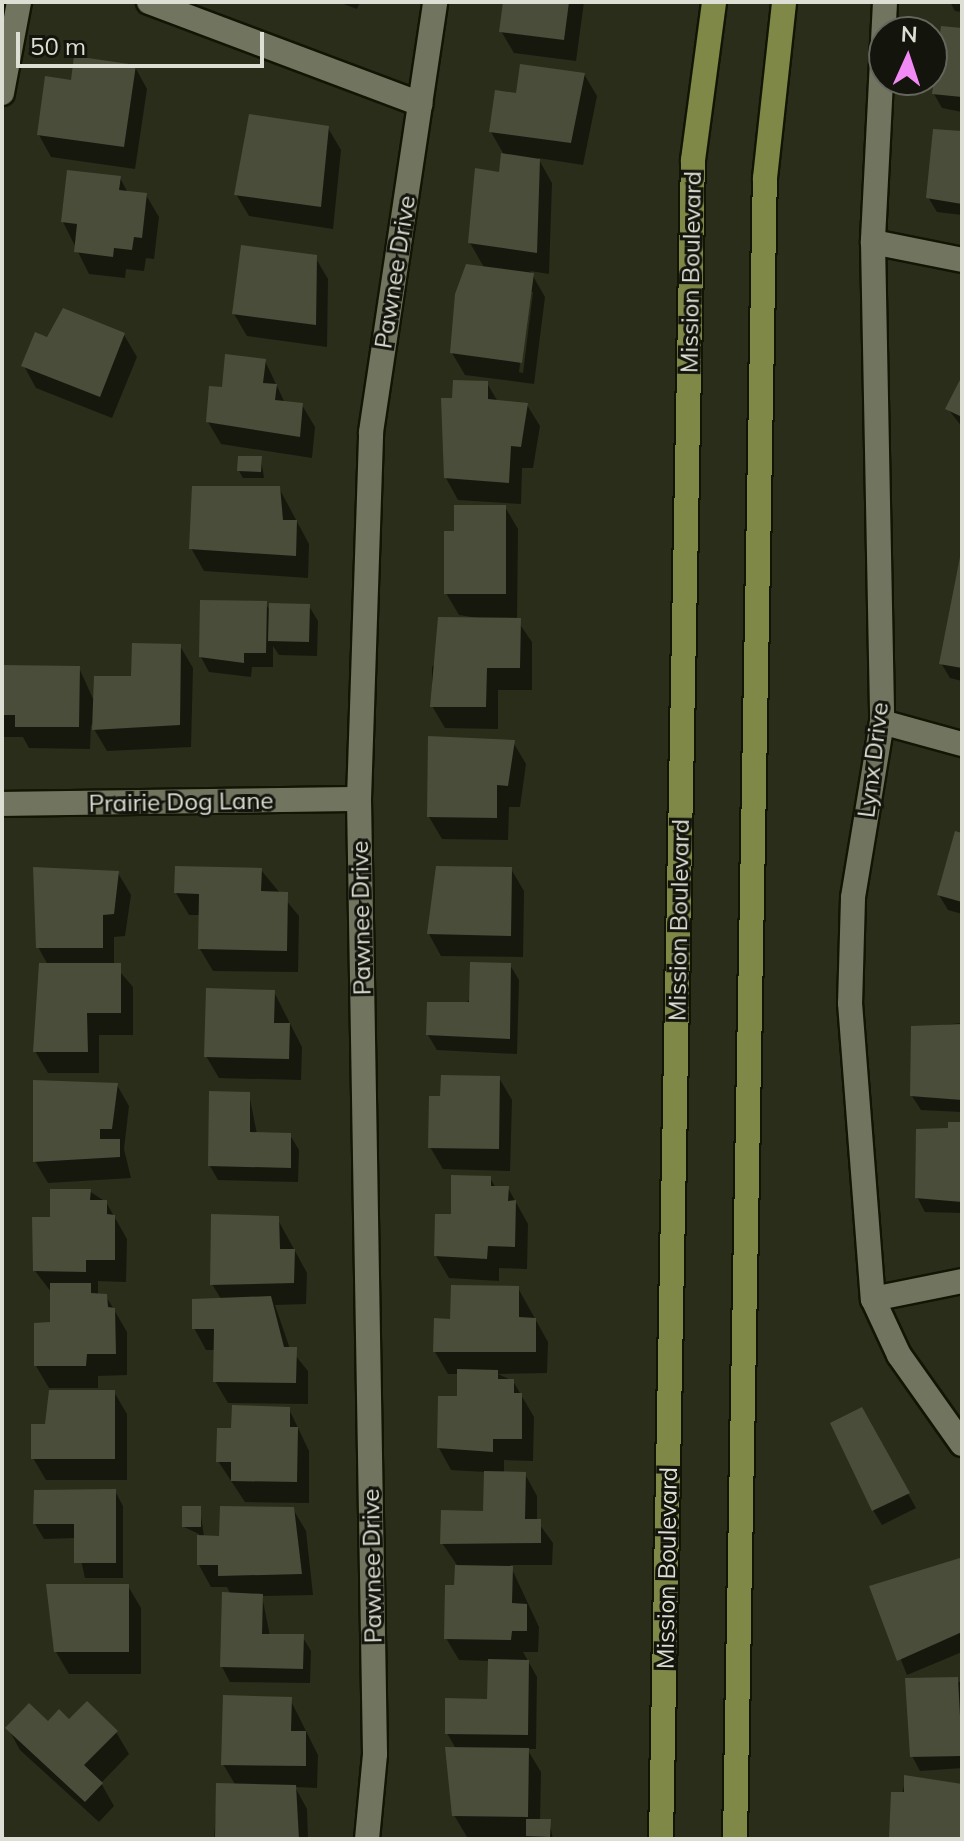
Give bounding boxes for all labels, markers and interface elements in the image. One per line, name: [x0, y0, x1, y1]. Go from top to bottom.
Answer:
scale bar: [20, 16, 268, 66]
north arrow: [868, 16, 948, 96]
text: N: [900, 20, 918, 48]
text: 50 m: [30, 31, 86, 61]
street label: Mission Boulevard: [675, 171, 707, 373]
street label: Pawnee Drive: [369, 193, 421, 351]
street label: Lynx Drive: [852, 701, 894, 819]
street label: Prairie Dog Lane: [88, 786, 274, 818]
street label: Mission Boulevard: [663, 819, 695, 1021]
street label: Pawnee Drive: [345, 840, 377, 996]
street label: Mission Boulevard: [651, 1467, 683, 1669]
street label: Pawnee Drive: [356, 1488, 388, 1644]

